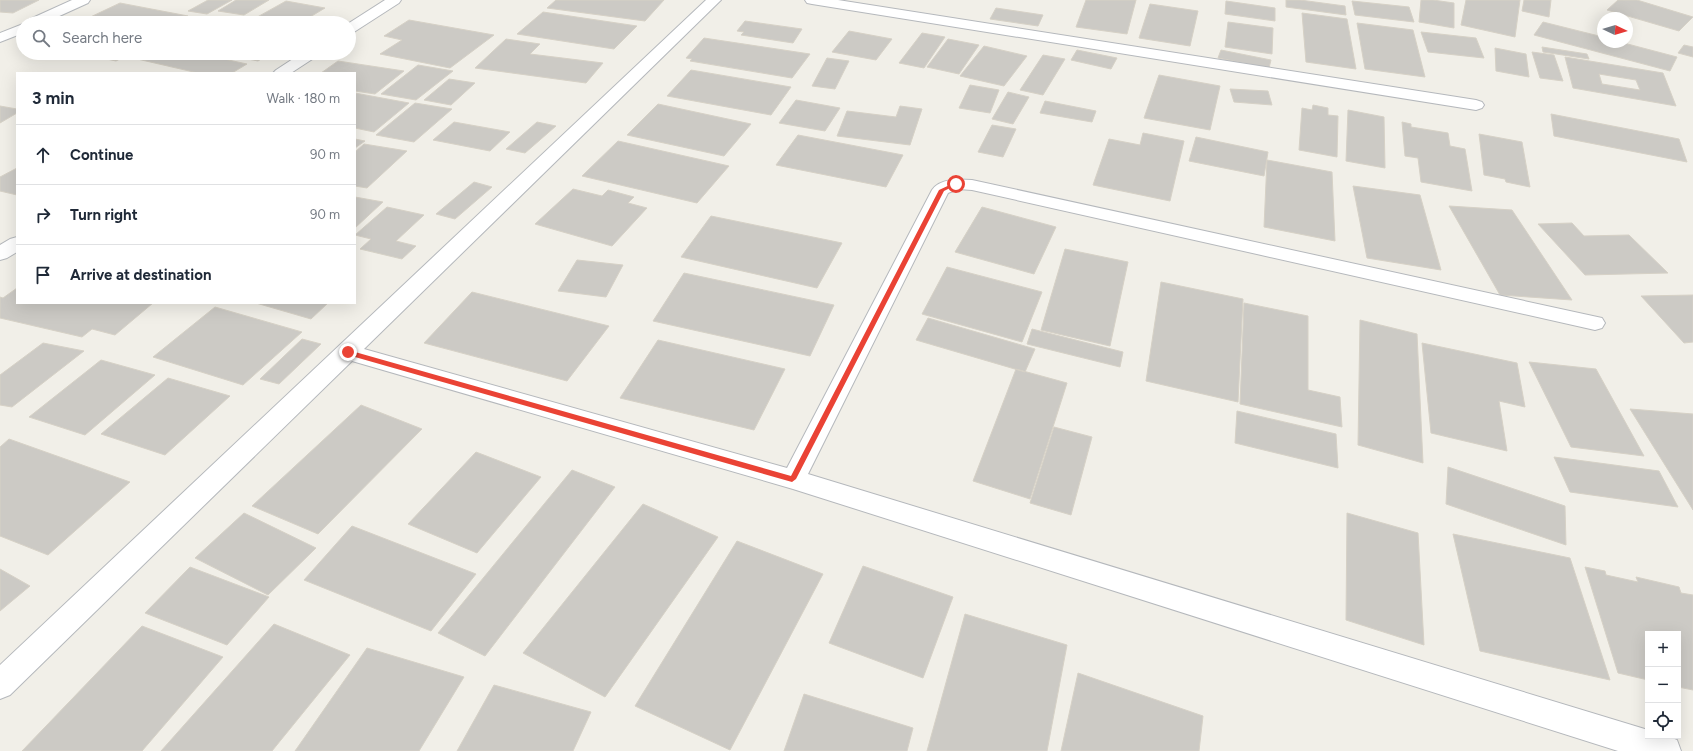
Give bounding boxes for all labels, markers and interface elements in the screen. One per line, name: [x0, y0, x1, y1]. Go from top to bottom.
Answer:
north arrow: [1597, 12, 1633, 48]
search box: [16, 16, 356, 60]
icon: search: [30, 27, 52, 49]
text: Search here: [62, 29, 142, 47]
text: 3 min: [32, 88, 74, 108]
text: Walk · 180 m: [267, 91, 340, 106]
icon: ahead: [32, 144, 54, 166]
text: Continue: [70, 146, 133, 164]
text: 90 m: [310, 147, 340, 162]
route start: [947, 175, 965, 193]
icon: right: [32, 204, 54, 226]
text: Turn right: [70, 206, 138, 224]
text: 90 m: [310, 207, 340, 222]
icon: arrive: [32, 264, 54, 286]
text: Arrive at destination: [70, 266, 211, 284]
route end: [339, 343, 357, 361]
map controls: [1645, 631, 1681, 739]
button: +: [1645, 631, 1681, 667]
button: −: [1645, 667, 1681, 703]
button: locate: [1645, 703, 1681, 739]

